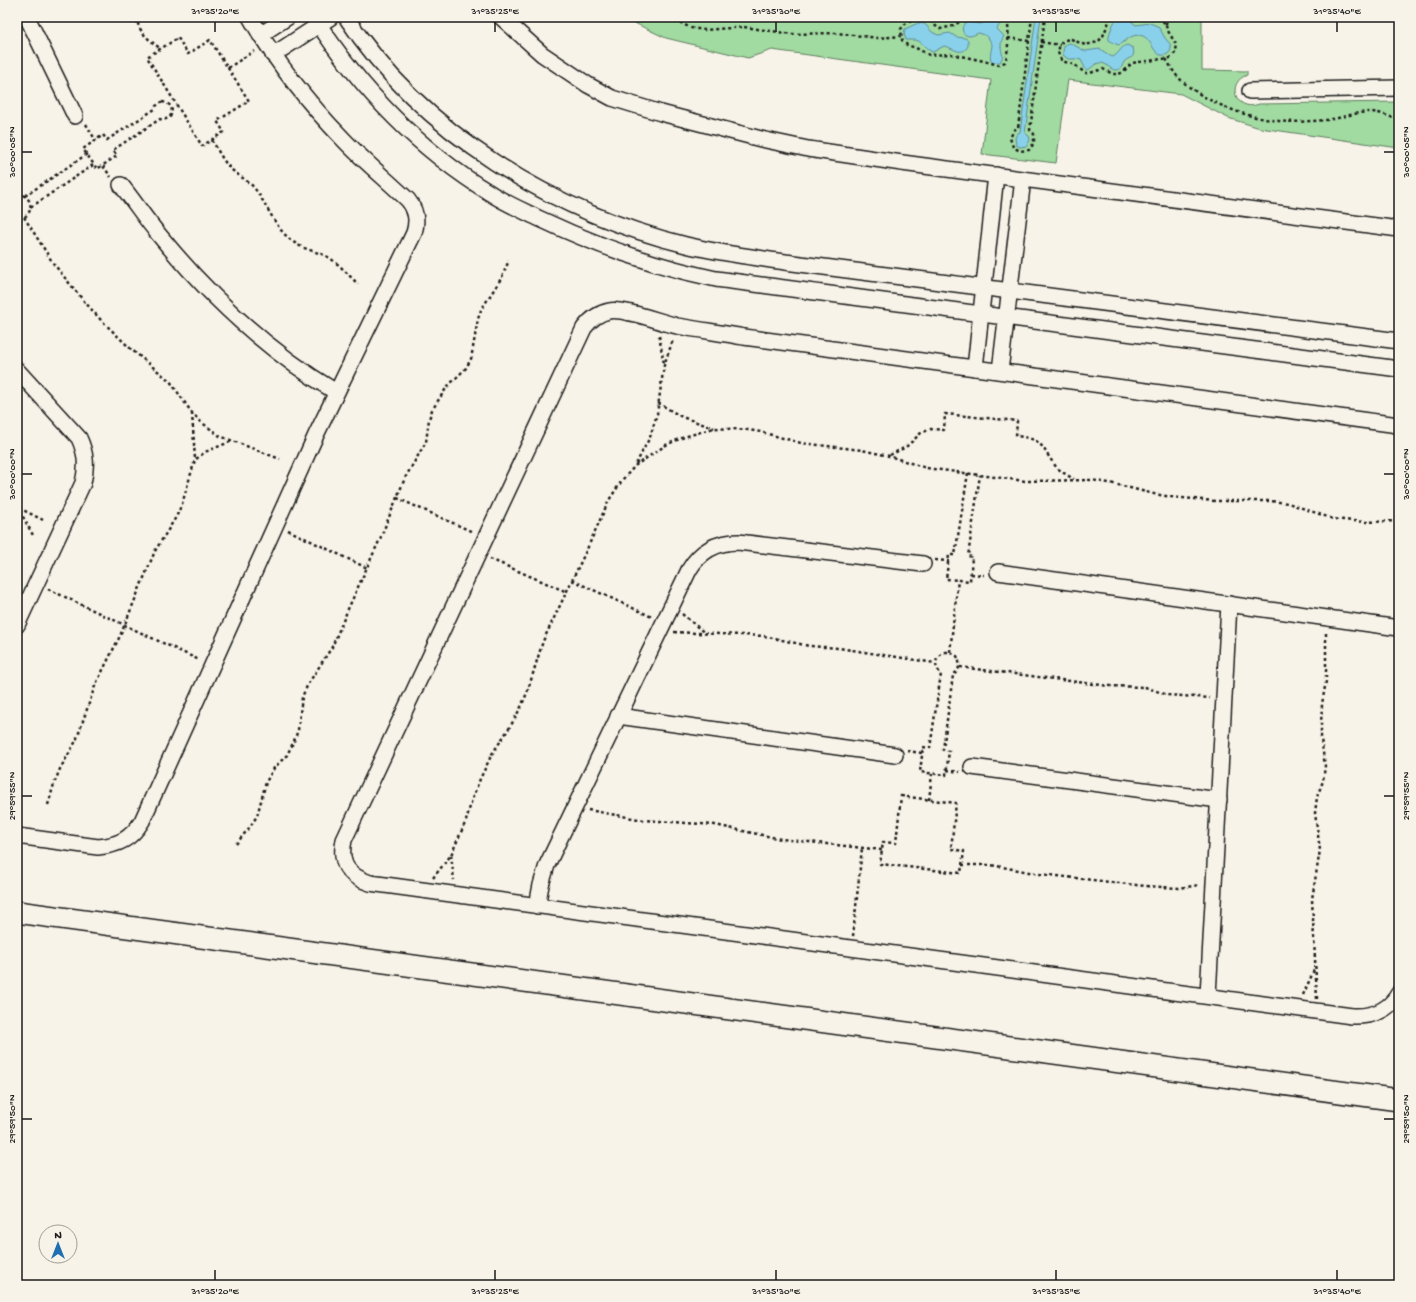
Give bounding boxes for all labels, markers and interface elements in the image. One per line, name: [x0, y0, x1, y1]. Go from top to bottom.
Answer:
text: 31°35'20"E: [190, 6, 240, 18]
text: 31°35'25"E: [470, 6, 519, 18]
text: 31°35'30"E: [751, 6, 801, 18]
text: 31°35'35"E: [1031, 6, 1081, 18]
text: 31°35'40"E: [1312, 6, 1362, 18]
text: 30°00'05"N: [7, 126, 19, 178]
text: 30°00'05"N: [1401, 126, 1413, 178]
text: 30°00'00"N: [7, 448, 19, 501]
text: 30°00'00"N: [1401, 448, 1413, 501]
text: 29°59'55"N: [7, 771, 19, 820]
text: 29°59'55"N: [1401, 771, 1413, 820]
text: 29°59'50"N: [7, 1094, 19, 1143]
text: 29°59'50"N: [1401, 1094, 1413, 1143]
north arrow: [38, 1224, 78, 1264]
text: N: [54, 1230, 62, 1242]
text: 31°35'20"E: [190, 1286, 240, 1298]
text: 31°35'25"E: [470, 1286, 519, 1298]
text: 31°35'30"E: [751, 1286, 801, 1298]
text: 31°35'35"E: [1031, 1286, 1081, 1298]
text: 31°35'40"E: [1312, 1286, 1362, 1298]

